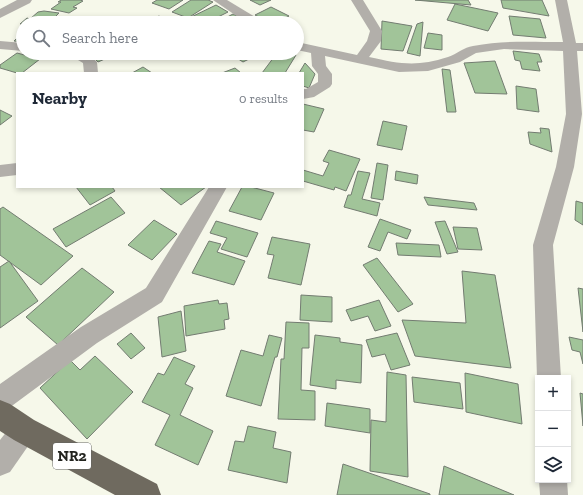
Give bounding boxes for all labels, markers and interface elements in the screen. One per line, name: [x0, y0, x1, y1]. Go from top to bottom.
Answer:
search box: [16, 16, 304, 60]
icon: search: [30, 27, 52, 49]
text: Search here: [62, 29, 138, 47]
text: Nearby: [32, 88, 87, 108]
text: 0 results: [239, 91, 288, 106]
map controls: [535, 375, 571, 483]
button: +: [535, 375, 571, 411]
button: −: [535, 411, 571, 447]
road number: NR2: [53, 443, 91, 469]
button: layers: [535, 447, 571, 483]

